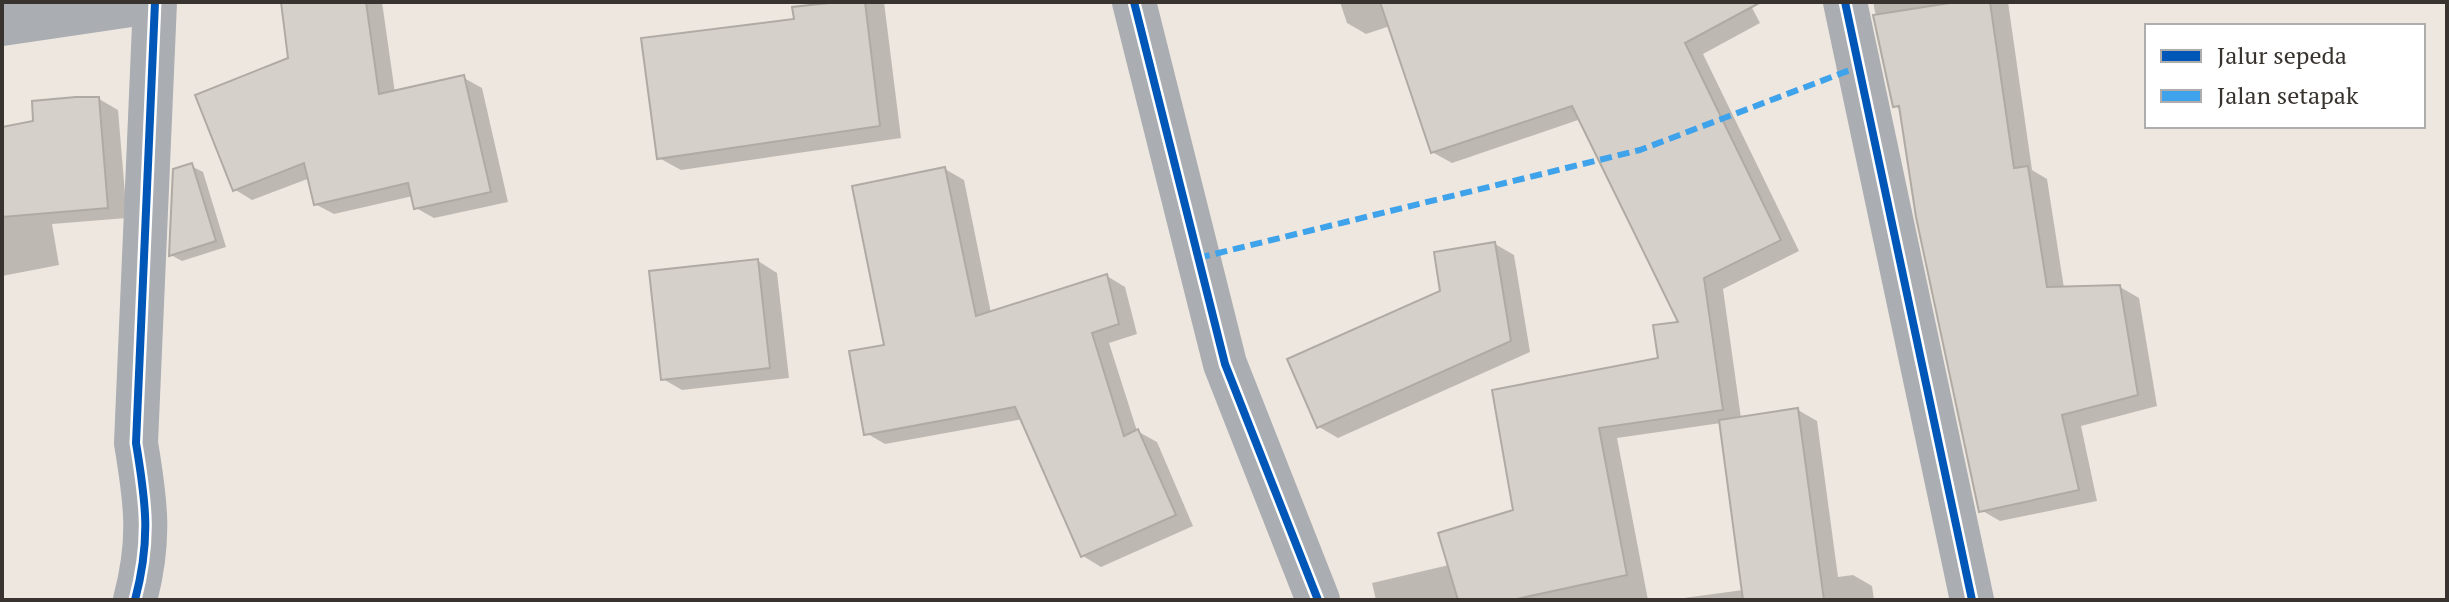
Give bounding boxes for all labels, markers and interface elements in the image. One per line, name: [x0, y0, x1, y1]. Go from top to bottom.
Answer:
legend: [2145, 24, 2425, 128]
text: Jalur sepeda: [2217, 39, 2347, 71]
text: Jalan setapak: [2217, 79, 2359, 111]

